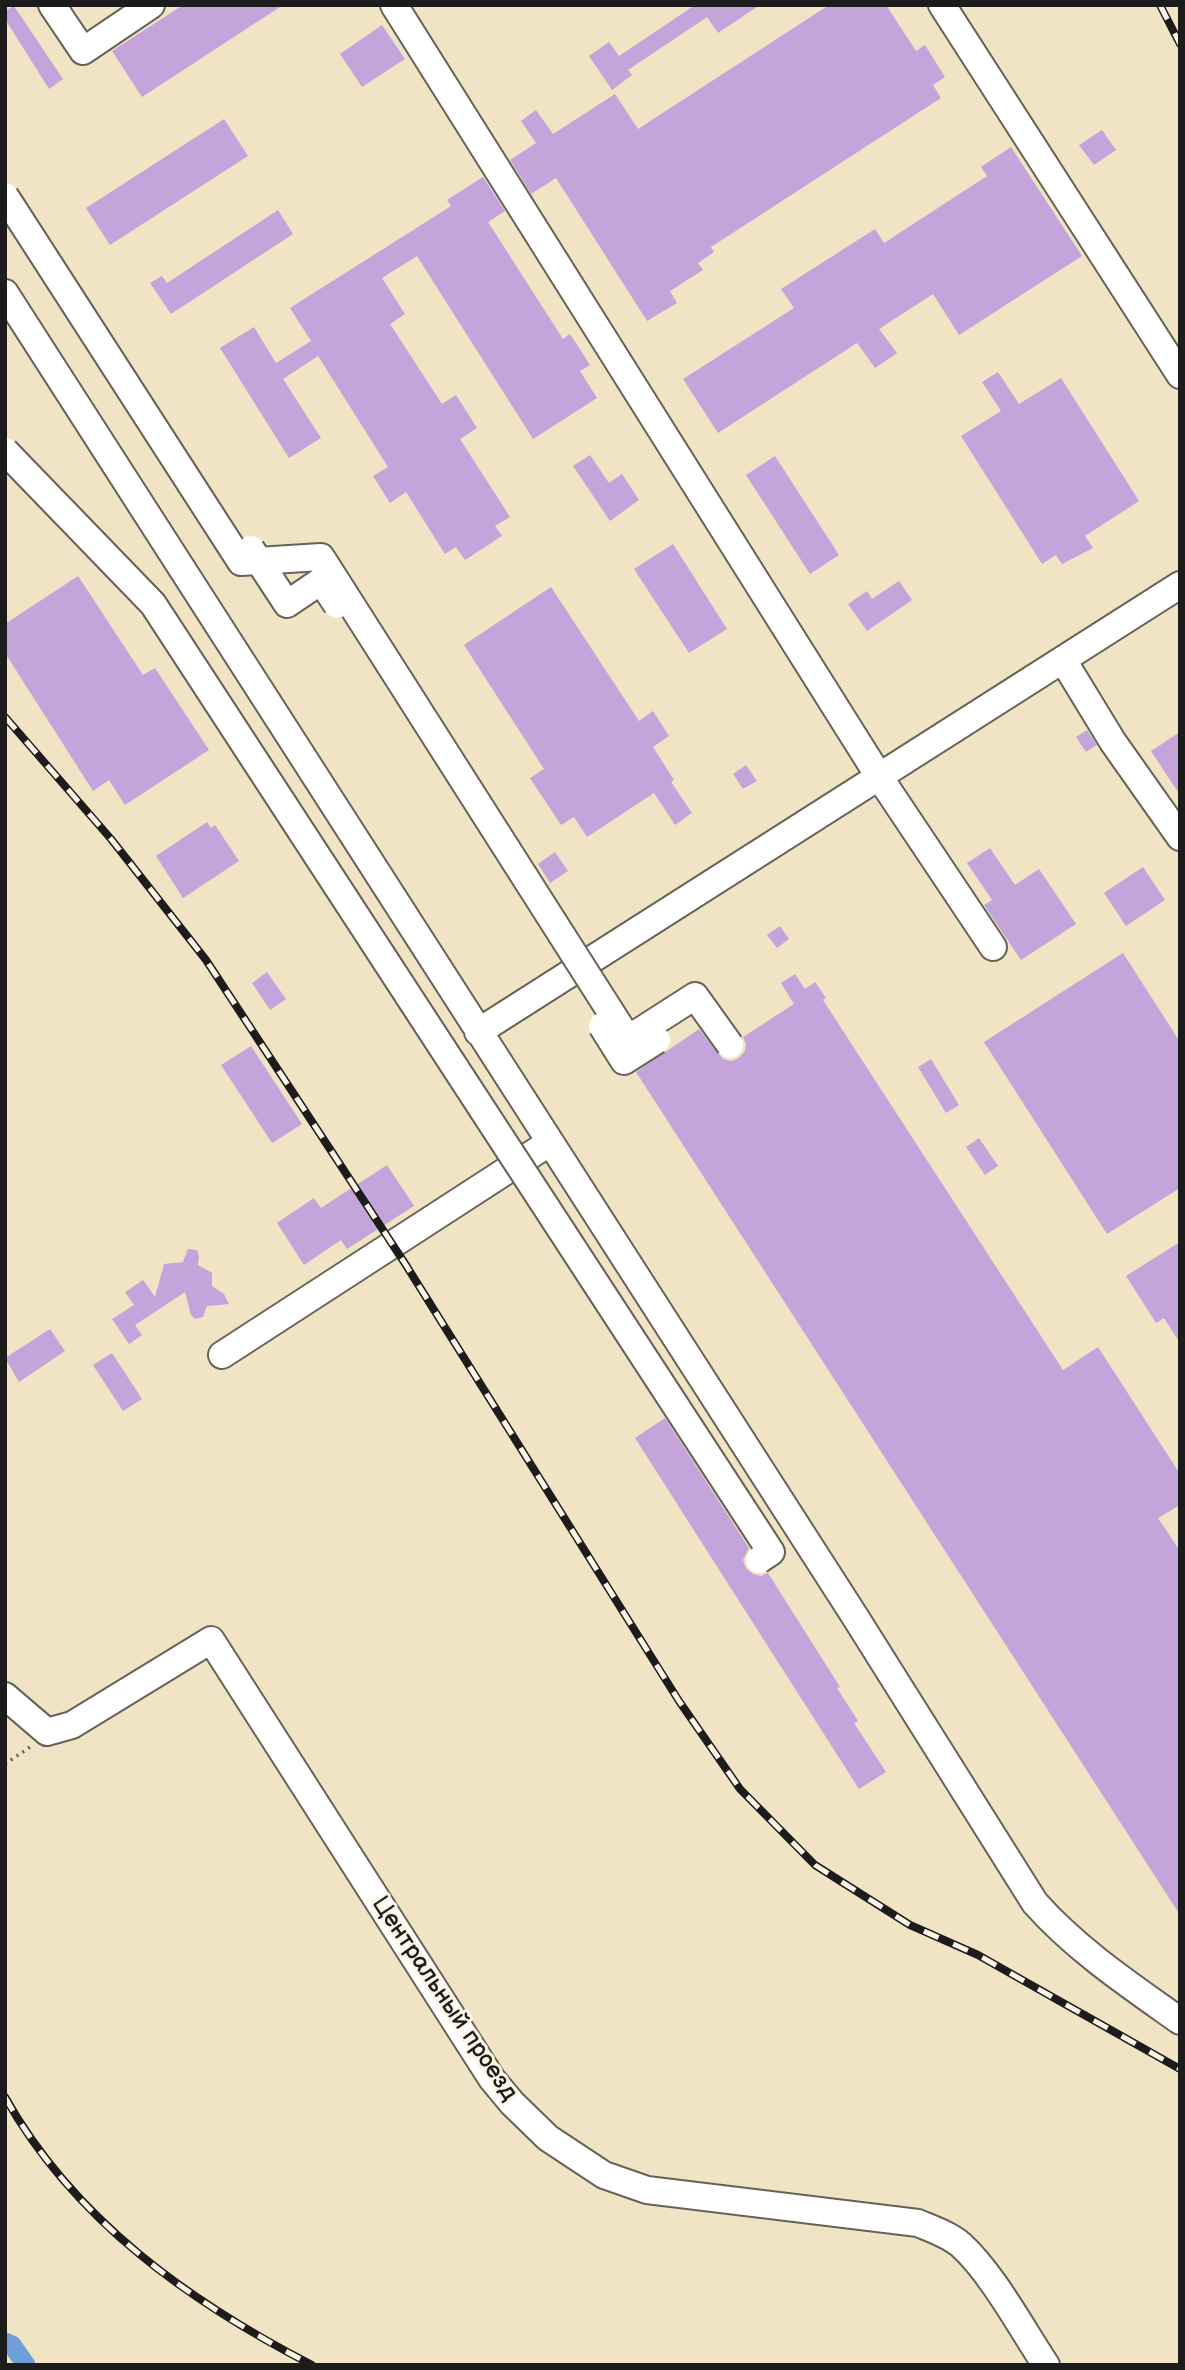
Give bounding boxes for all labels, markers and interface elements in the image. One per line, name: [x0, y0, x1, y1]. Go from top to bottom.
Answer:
street label: Центральный проезд: [365, 1891, 523, 2107]

